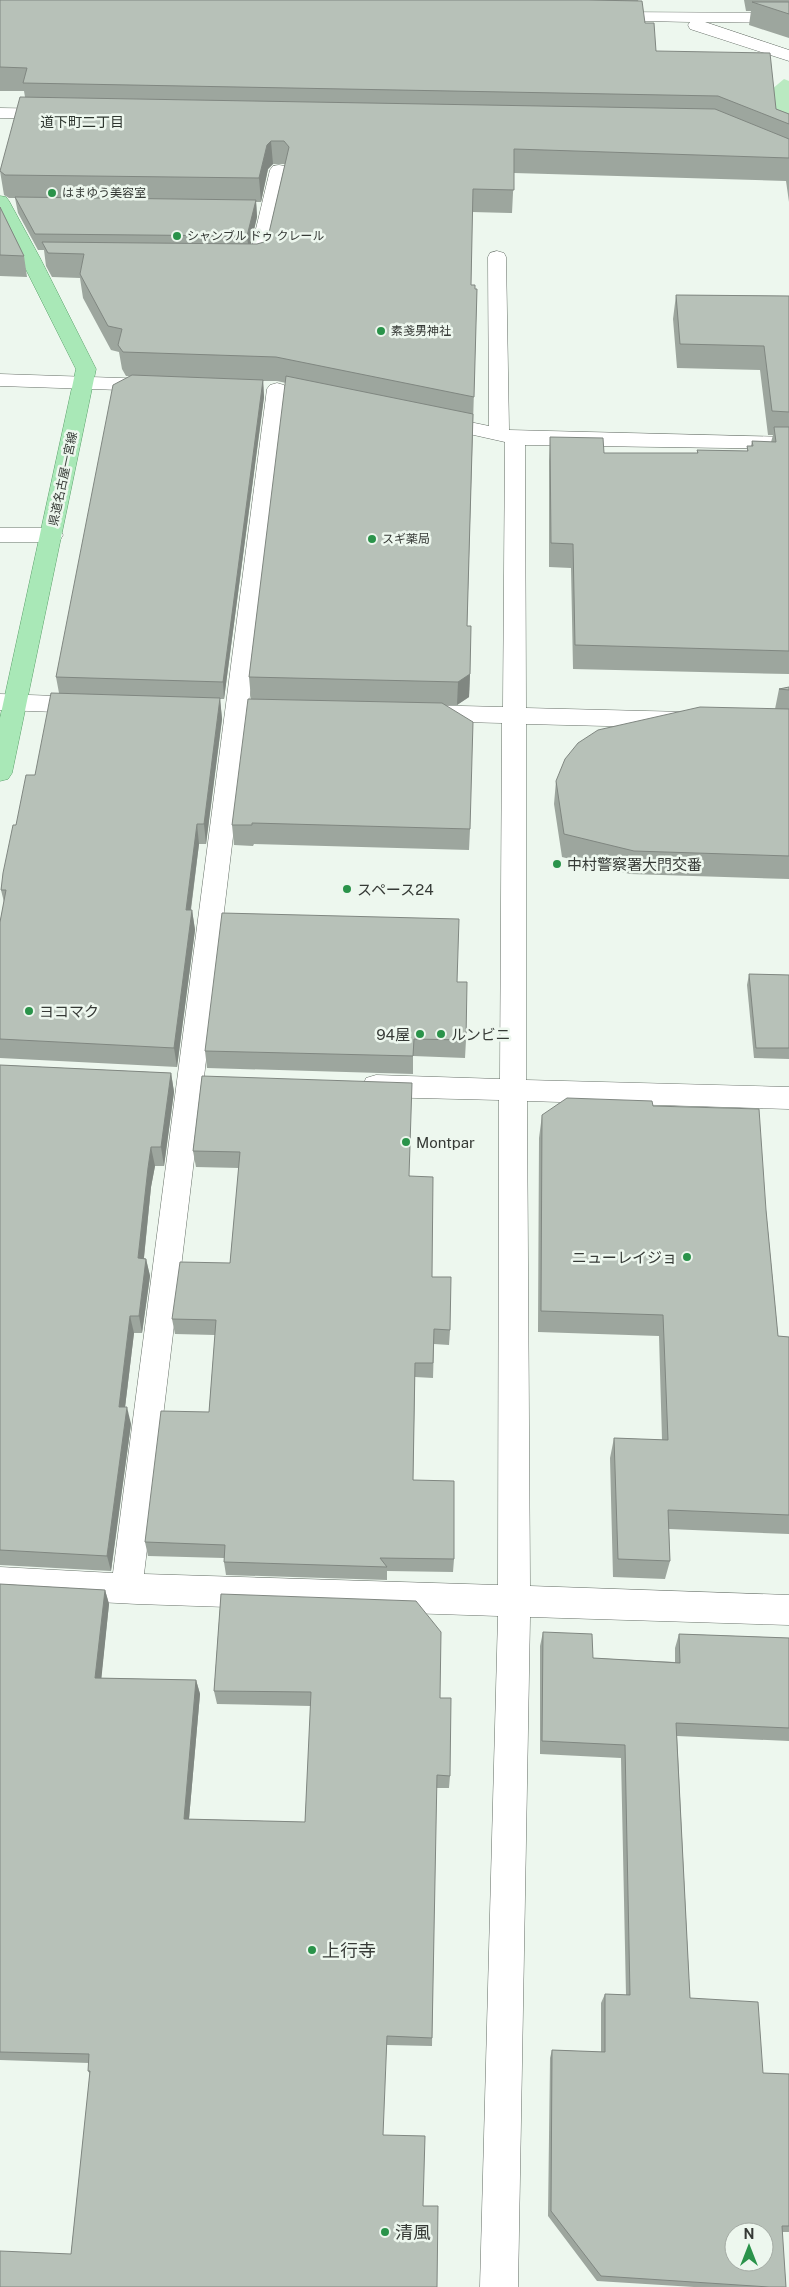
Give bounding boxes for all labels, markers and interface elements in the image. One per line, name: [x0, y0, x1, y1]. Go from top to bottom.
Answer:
district label: 道下町二丁目: [40, 114, 124, 130]
place label: はまゆう美容室: [62, 186, 146, 200]
marker: はまゆう美容室: [46, 187, 58, 199]
place label: シャンブル ドゥ クレール: [187, 229, 324, 243]
marker: シャンブル ドゥ クレール: [171, 230, 183, 242]
place label: 素戔男神社: [391, 324, 451, 338]
marker: 素戔男神社: [375, 325, 387, 337]
street label: 県道名古屋一宮線: [46, 431, 80, 527]
place label: スギ薬局: [382, 532, 430, 546]
marker: スギ薬局: [366, 533, 378, 545]
place label: 中村警察署大門交番: [567, 856, 702, 873]
marker: 中村警察署大門交番: [551, 858, 563, 870]
place label: スペース24: [357, 881, 434, 898]
marker: スペース24: [341, 883, 353, 895]
place label: ヨコマク: [39, 1003, 99, 1020]
marker: ヨコマク: [23, 1005, 35, 1017]
place label: 94屋: [376, 1026, 410, 1043]
place label: ルンビニ: [451, 1026, 511, 1043]
marker: 94屋: [414, 1028, 426, 1040]
marker: ルンビニ: [435, 1028, 447, 1040]
place label: Montpar: [416, 1134, 475, 1151]
marker: Montpar: [400, 1136, 412, 1148]
place label: ニューレイジョ: [572, 1249, 677, 1266]
marker: ニューレイジョ: [681, 1251, 693, 1263]
place label: 上行寺: [322, 1940, 376, 1961]
marker: 上行寺: [306, 1944, 318, 1956]
place label: 清風: [395, 2222, 431, 2243]
north arrow: [724, 2222, 774, 2272]
marker: 清風: [379, 2226, 391, 2238]
text: N: [744, 2226, 754, 2242]

